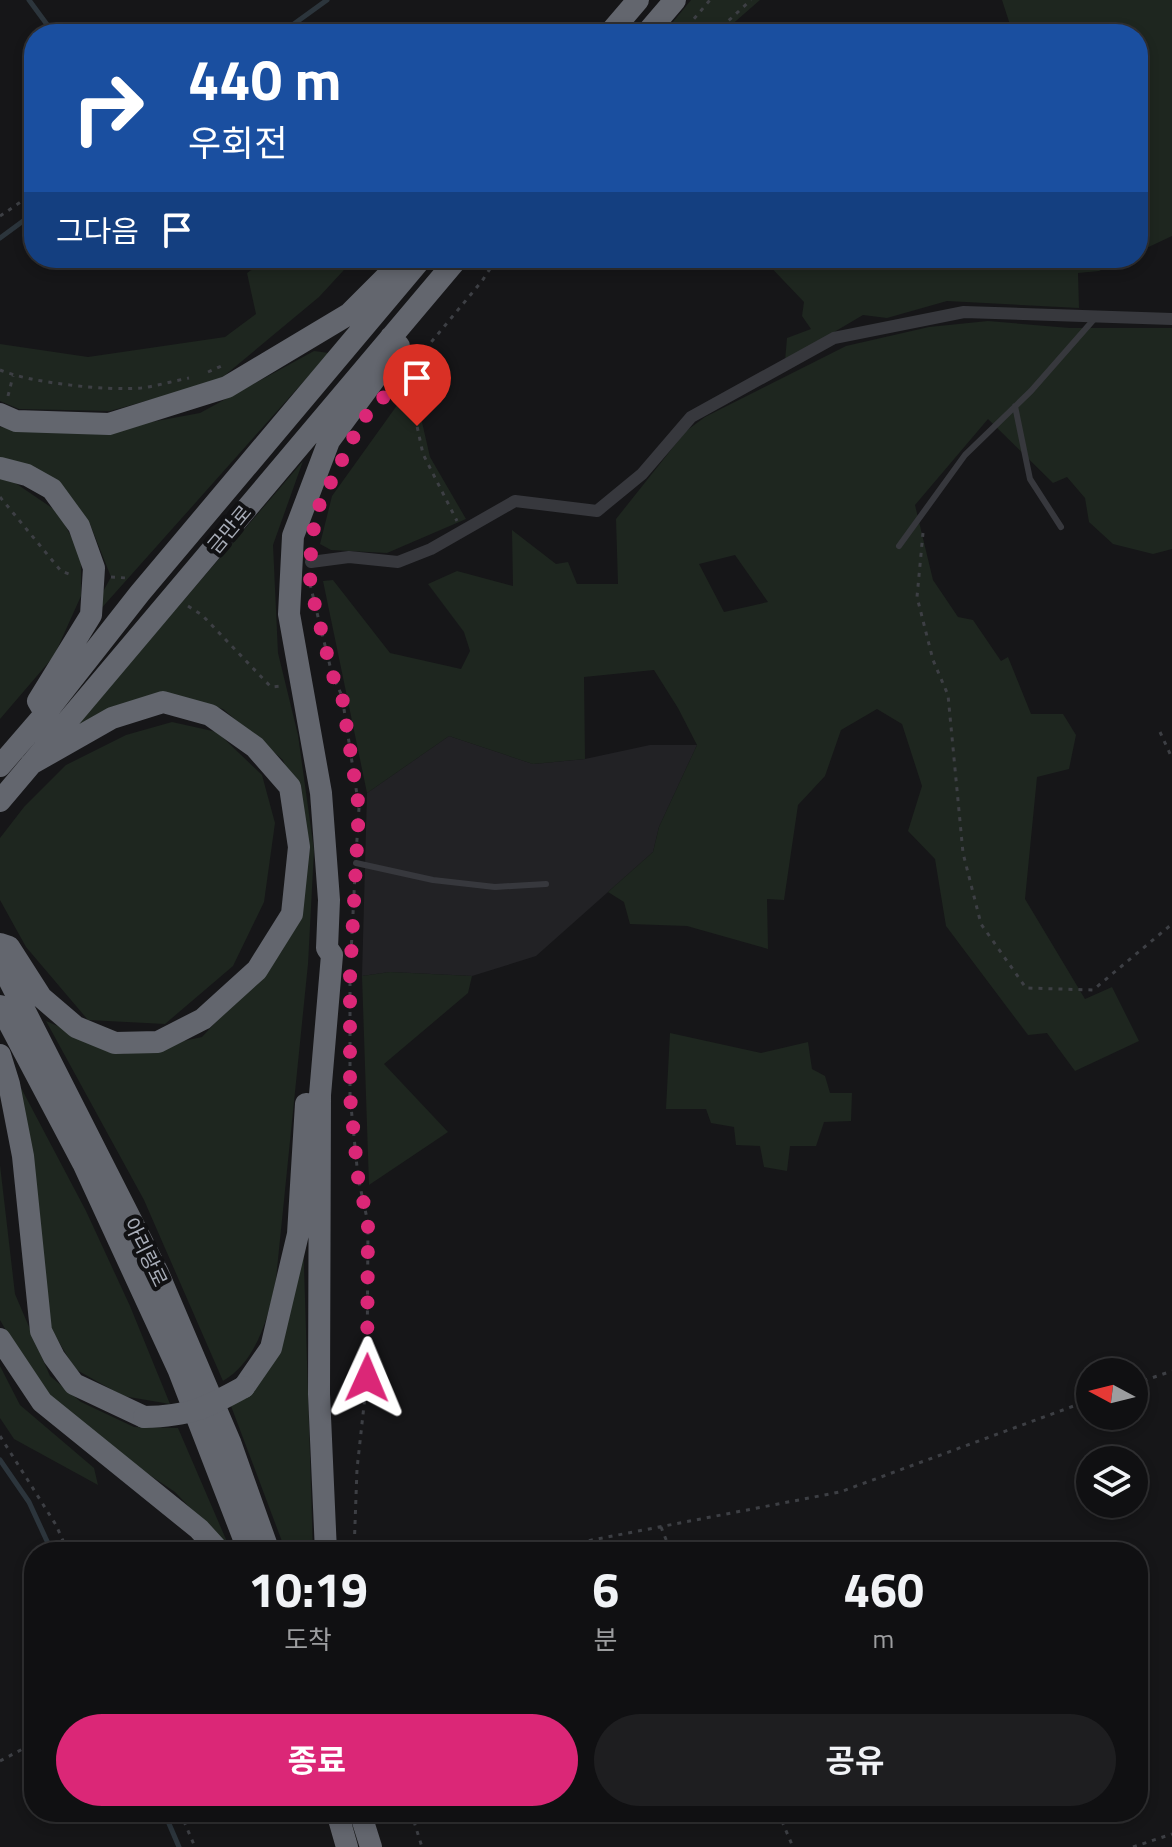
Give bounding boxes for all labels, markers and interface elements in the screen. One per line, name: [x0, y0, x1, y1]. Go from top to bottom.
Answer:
text: 440 m: [188, 37, 341, 122]
icon: right: [56, 56, 160, 160]
text: 우회전: [188, 115, 287, 170]
text: 그다음: [56, 208, 139, 254]
icon: arrive: [155, 208, 199, 252]
pin: [383, 344, 451, 426]
icon: arrive: [395, 356, 439, 400]
street label: 금만로: [199, 498, 259, 560]
street label: 아리랑로: [116, 1212, 176, 1292]
position arrow: [325, 1336, 409, 1420]
north arrow: [1076, 1358, 1148, 1430]
map controls: [1076, 1358, 1148, 1518]
button: layers: [1076, 1446, 1148, 1518]
text: 10:19: [248, 1553, 368, 1626]
text: 6: [592, 1553, 619, 1626]
text: 460: [843, 1553, 924, 1626]
text: m: [873, 1619, 894, 1658]
text: 도착: [284, 1620, 332, 1659]
text: 분: [594, 1620, 618, 1659]
button: 종료: [56, 1714, 578, 1806]
button: 공유: [594, 1714, 1116, 1806]

